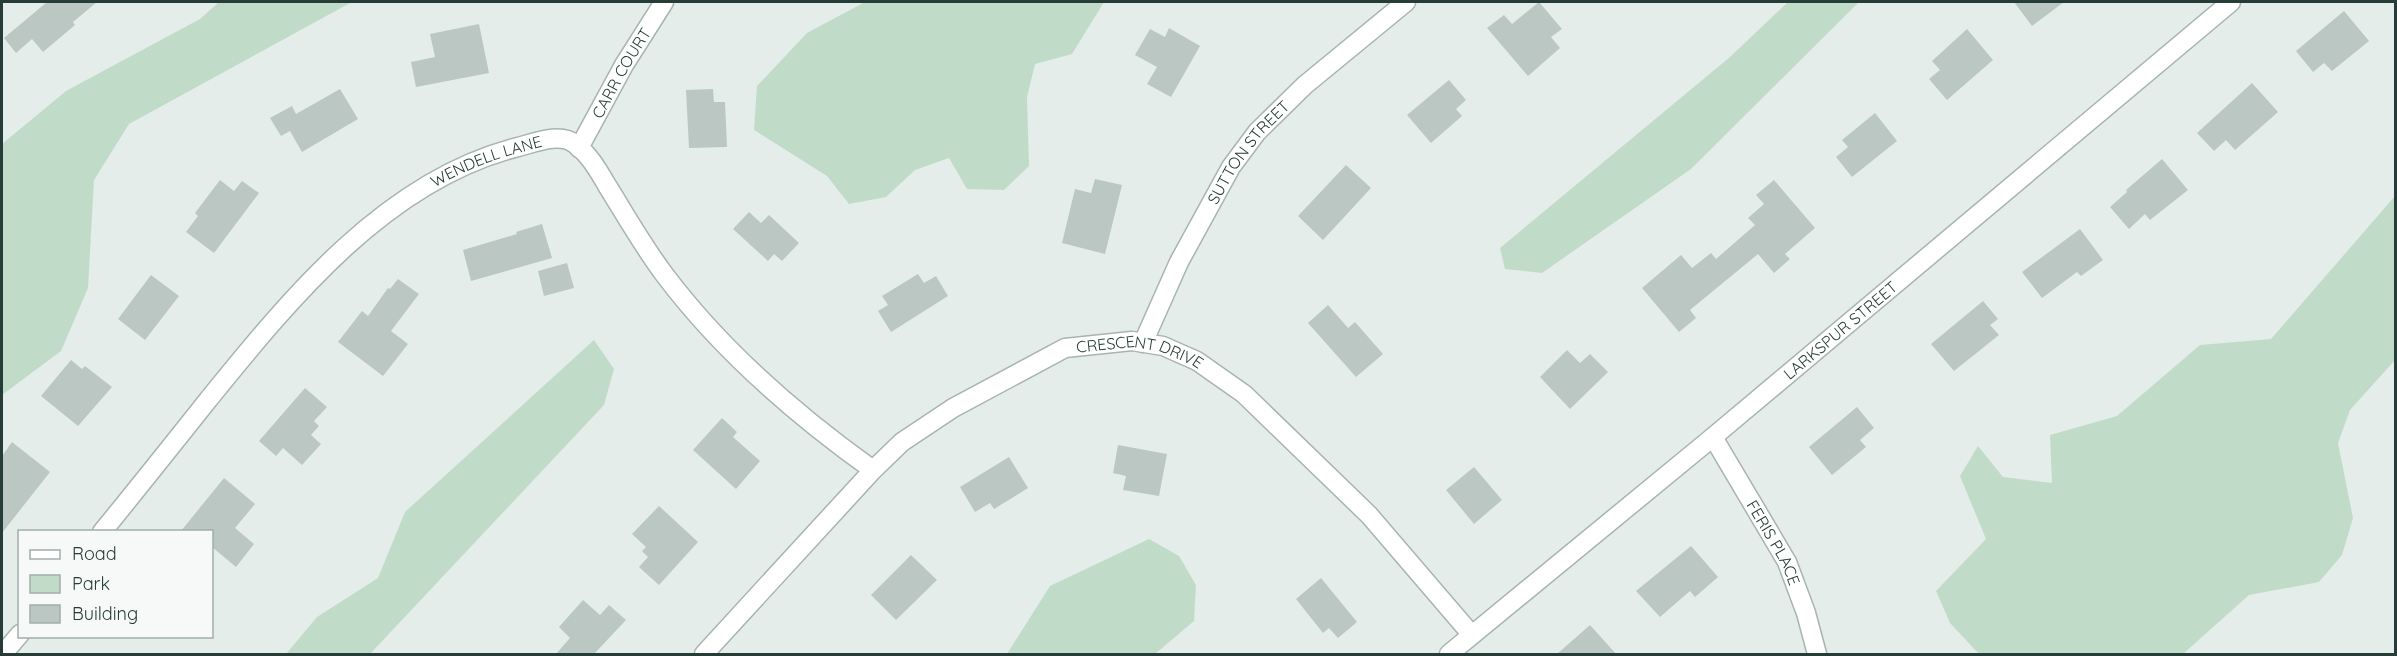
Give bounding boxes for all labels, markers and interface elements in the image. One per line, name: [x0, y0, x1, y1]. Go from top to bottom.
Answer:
street label: CARR COURT: [587, 24, 655, 122]
street label: SUTTON STREET: [1203, 96, 1294, 207]
street label: WENDELL LANE: [427, 131, 544, 191]
street label: LARKSPUR STREET: [1779, 276, 1902, 384]
street label: CRESCENT DRIVE: [1075, 331, 1208, 373]
street label: FERIS PLACE: [1743, 496, 1805, 588]
legend: [18, 530, 213, 638]
text: Road: [72, 542, 117, 565]
text: Park: [72, 572, 110, 595]
text: Building: [72, 602, 138, 625]

